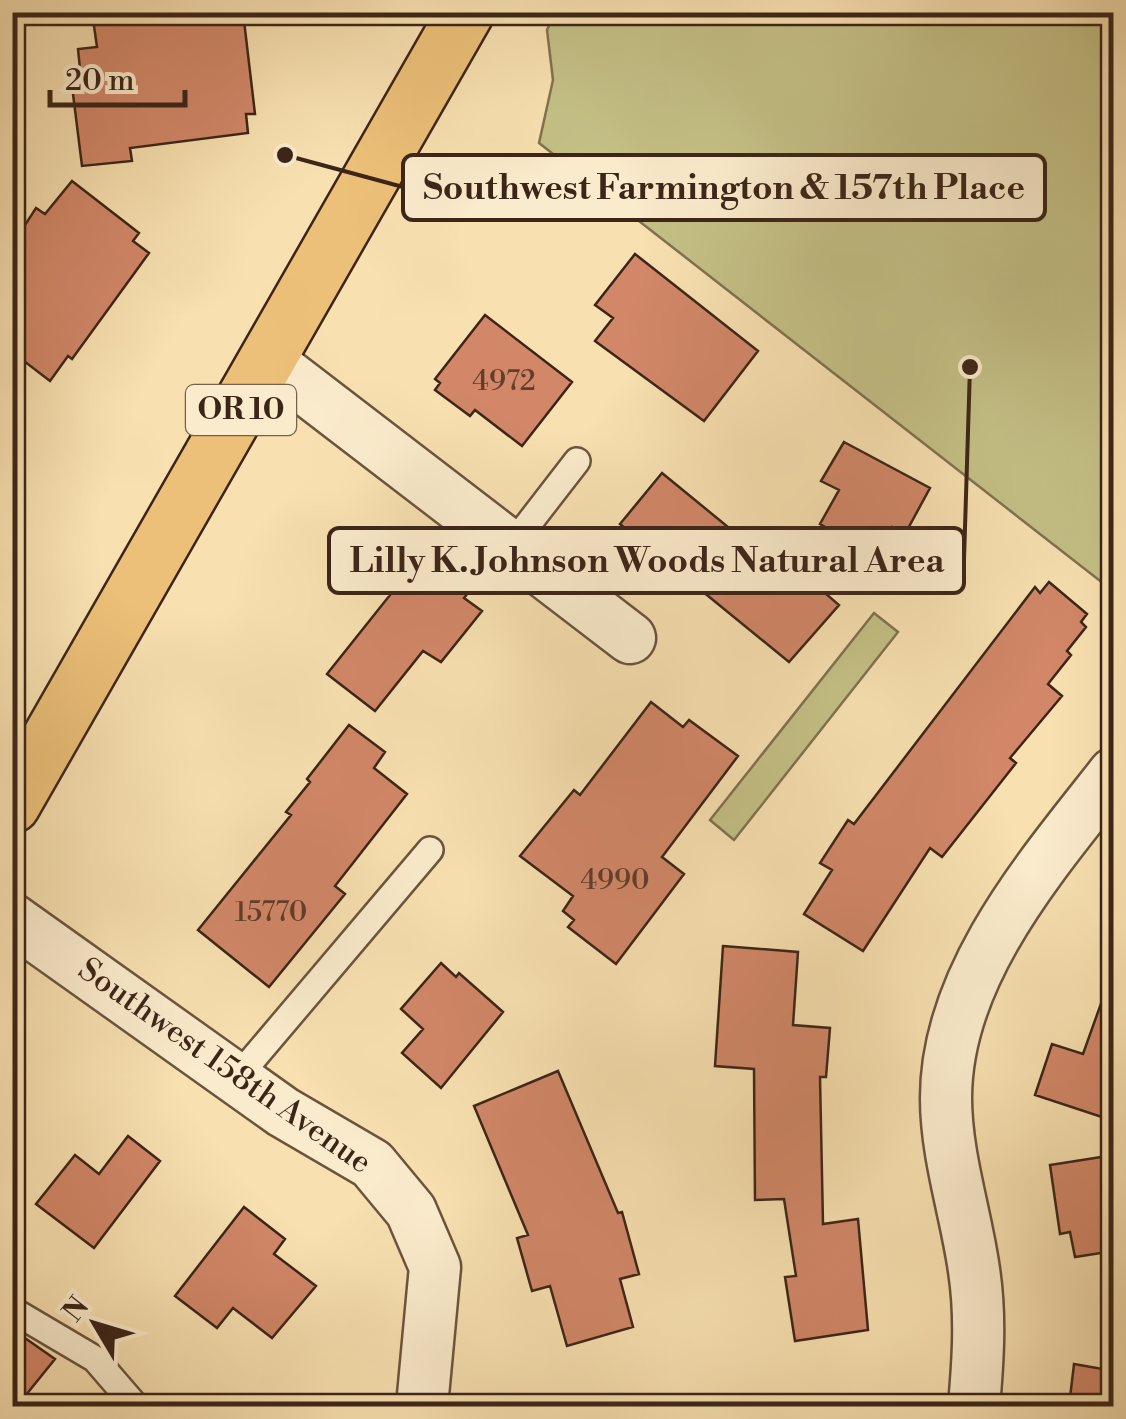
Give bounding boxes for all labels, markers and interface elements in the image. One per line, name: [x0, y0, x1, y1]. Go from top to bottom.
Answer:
scale bar: [50, 45, 185, 107]
text: 20 m: [65, 62, 134, 100]
callout: Southwest Farmington & 157th Place: [403, 155, 1045, 220]
text: Southwest Farmington & 157th Place: [423, 167, 1025, 210]
house number: 4972: [472, 364, 536, 399]
road number: OR 10: [186, 385, 296, 435]
callout: Lilly K. Johnson Woods Natural Area: [329, 528, 964, 593]
text: Lilly K. Johnson Woods Natural Area: [350, 540, 946, 583]
house number: 4990: [580, 863, 650, 898]
house number: 15770: [235, 895, 307, 930]
street label: Southwest 158th Avenue: [70, 949, 380, 1183]
north arrow: [45, 1274, 145, 1374]
text: N: [56, 1290, 97, 1329]

